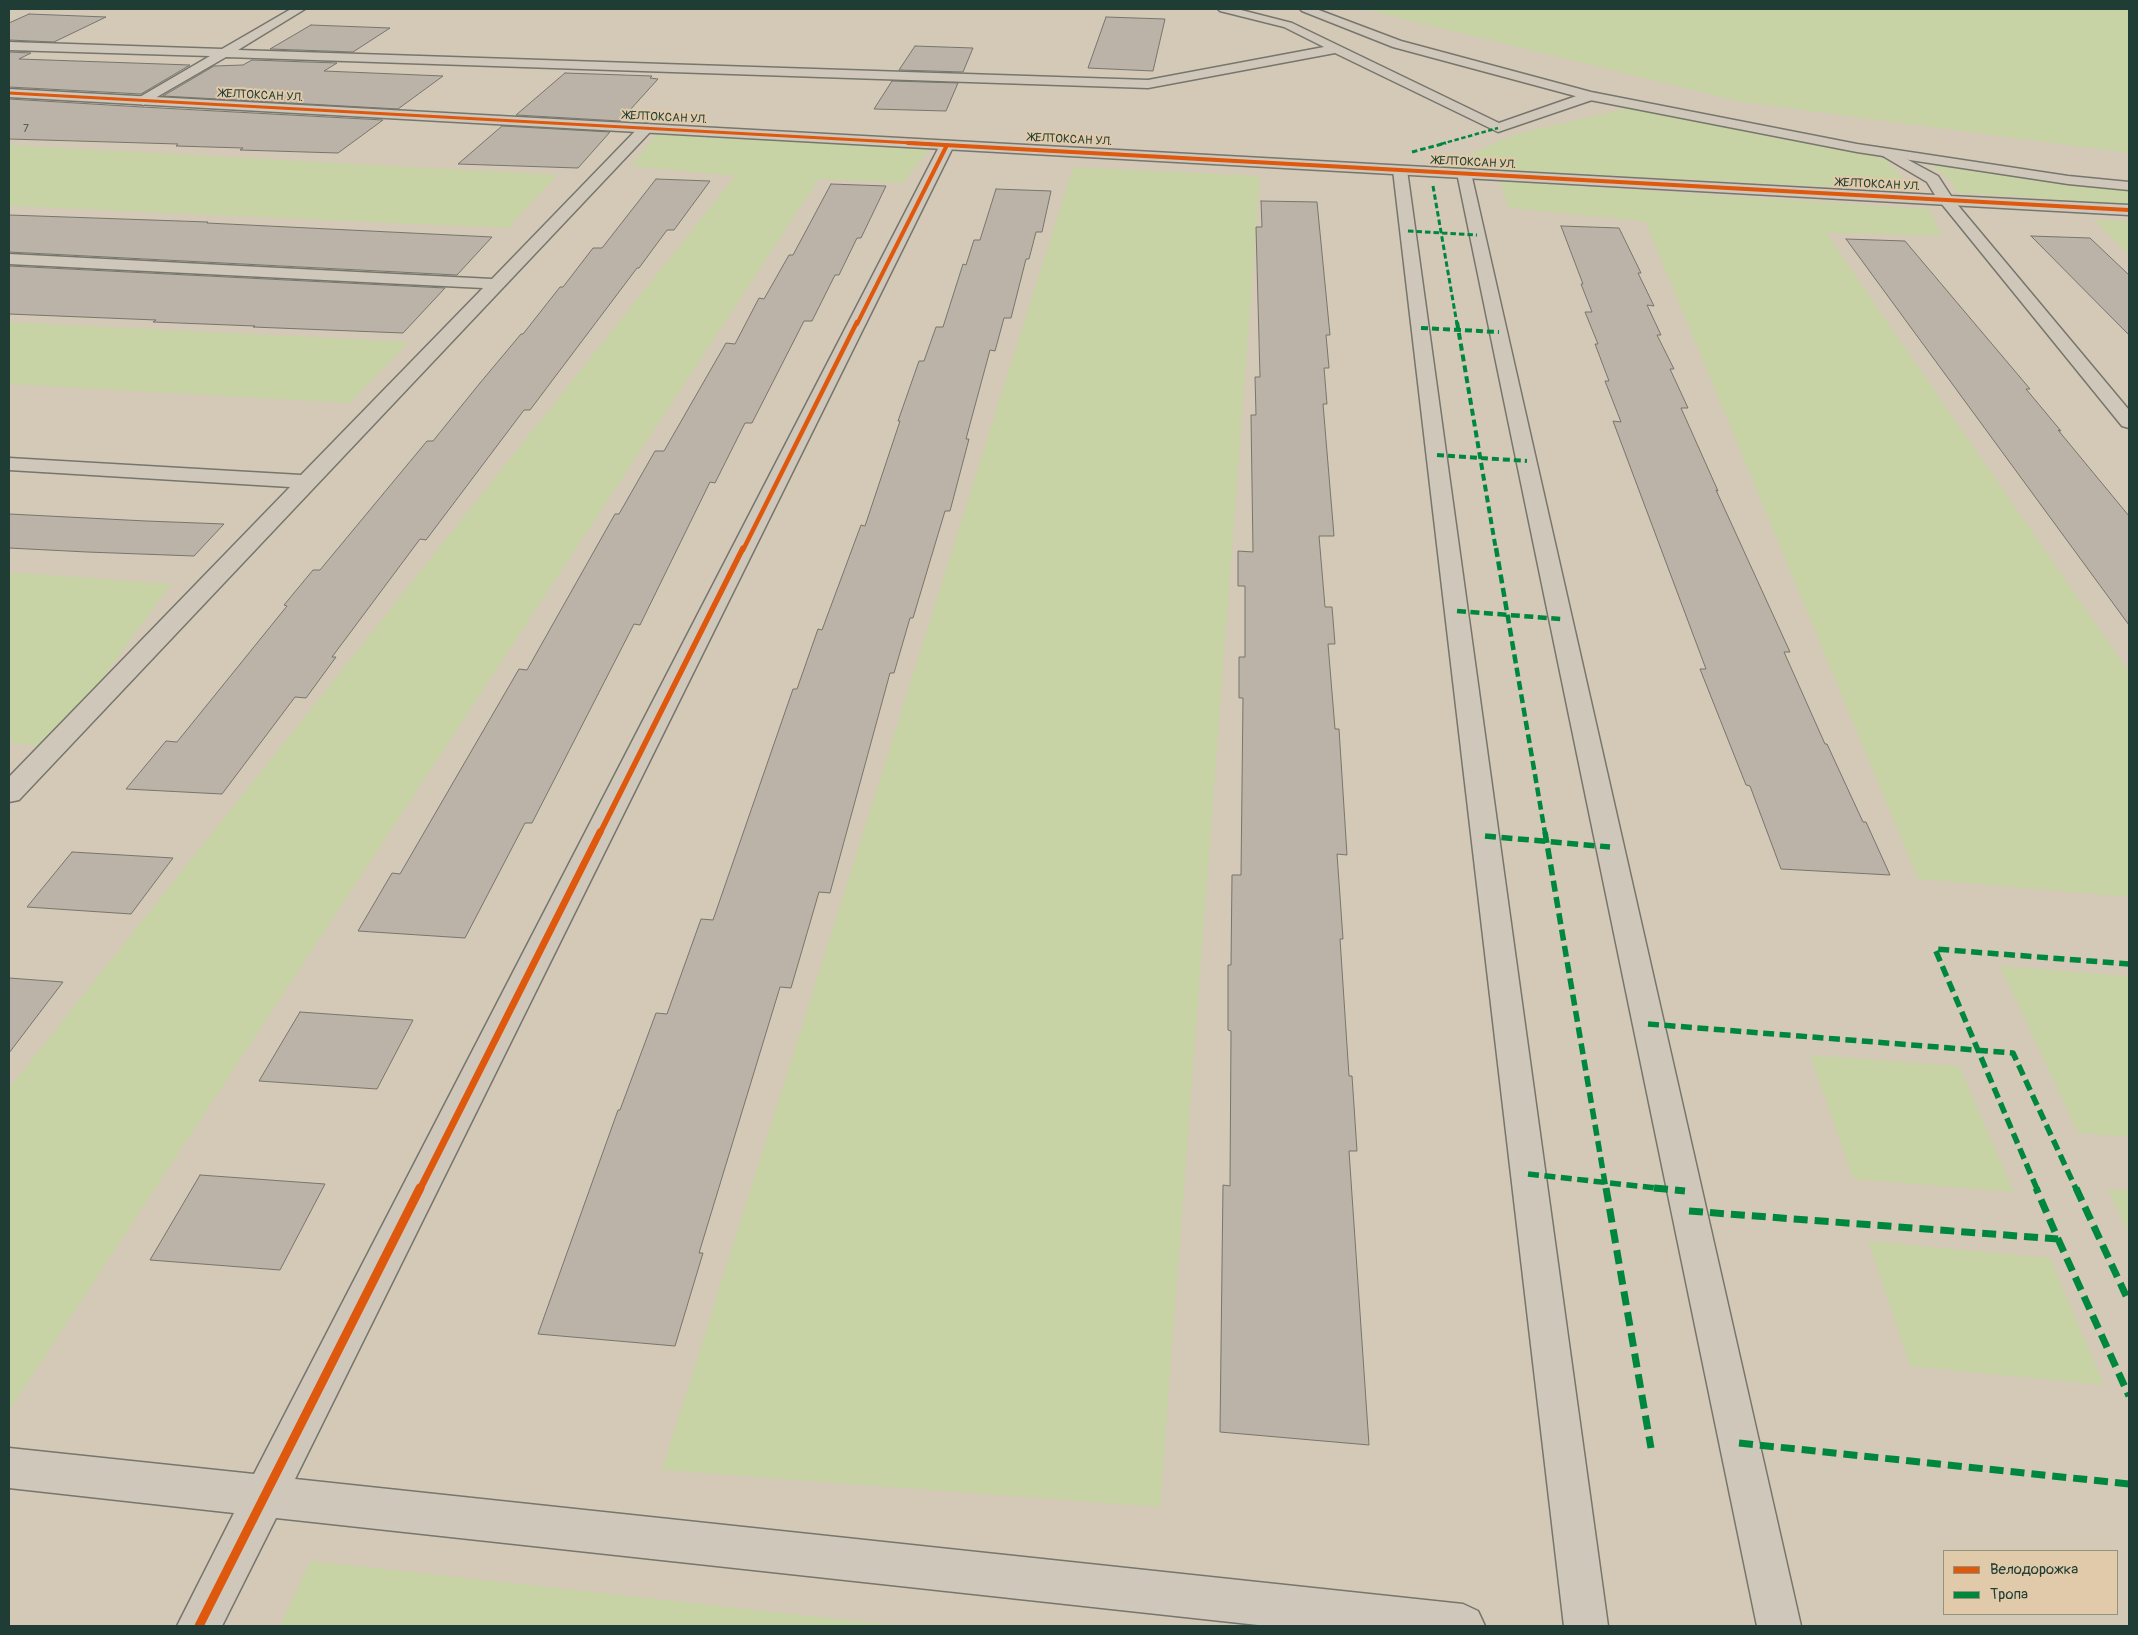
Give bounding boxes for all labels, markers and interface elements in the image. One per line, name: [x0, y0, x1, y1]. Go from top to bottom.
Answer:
street label: ЖЕЛТОКСАН УЛ.: [219, 87, 303, 105]
street label: ЖЕЛТОКСАН УЛ.: [623, 109, 707, 127]
house number: 7: [23, 122, 29, 136]
street label: ЖЕЛТОКСАН УЛ.: [1028, 131, 1112, 149]
street label: ЖЕЛТОКСАН УЛ.: [1432, 154, 1516, 172]
street label: ЖЕЛТОКСАН УЛ.: [1836, 176, 1920, 194]
legend: [1943, 1550, 2118, 1615]
text: Велодорожка: [1990, 1560, 2078, 1579]
text: Тропа: [1990, 1585, 2028, 1604]

